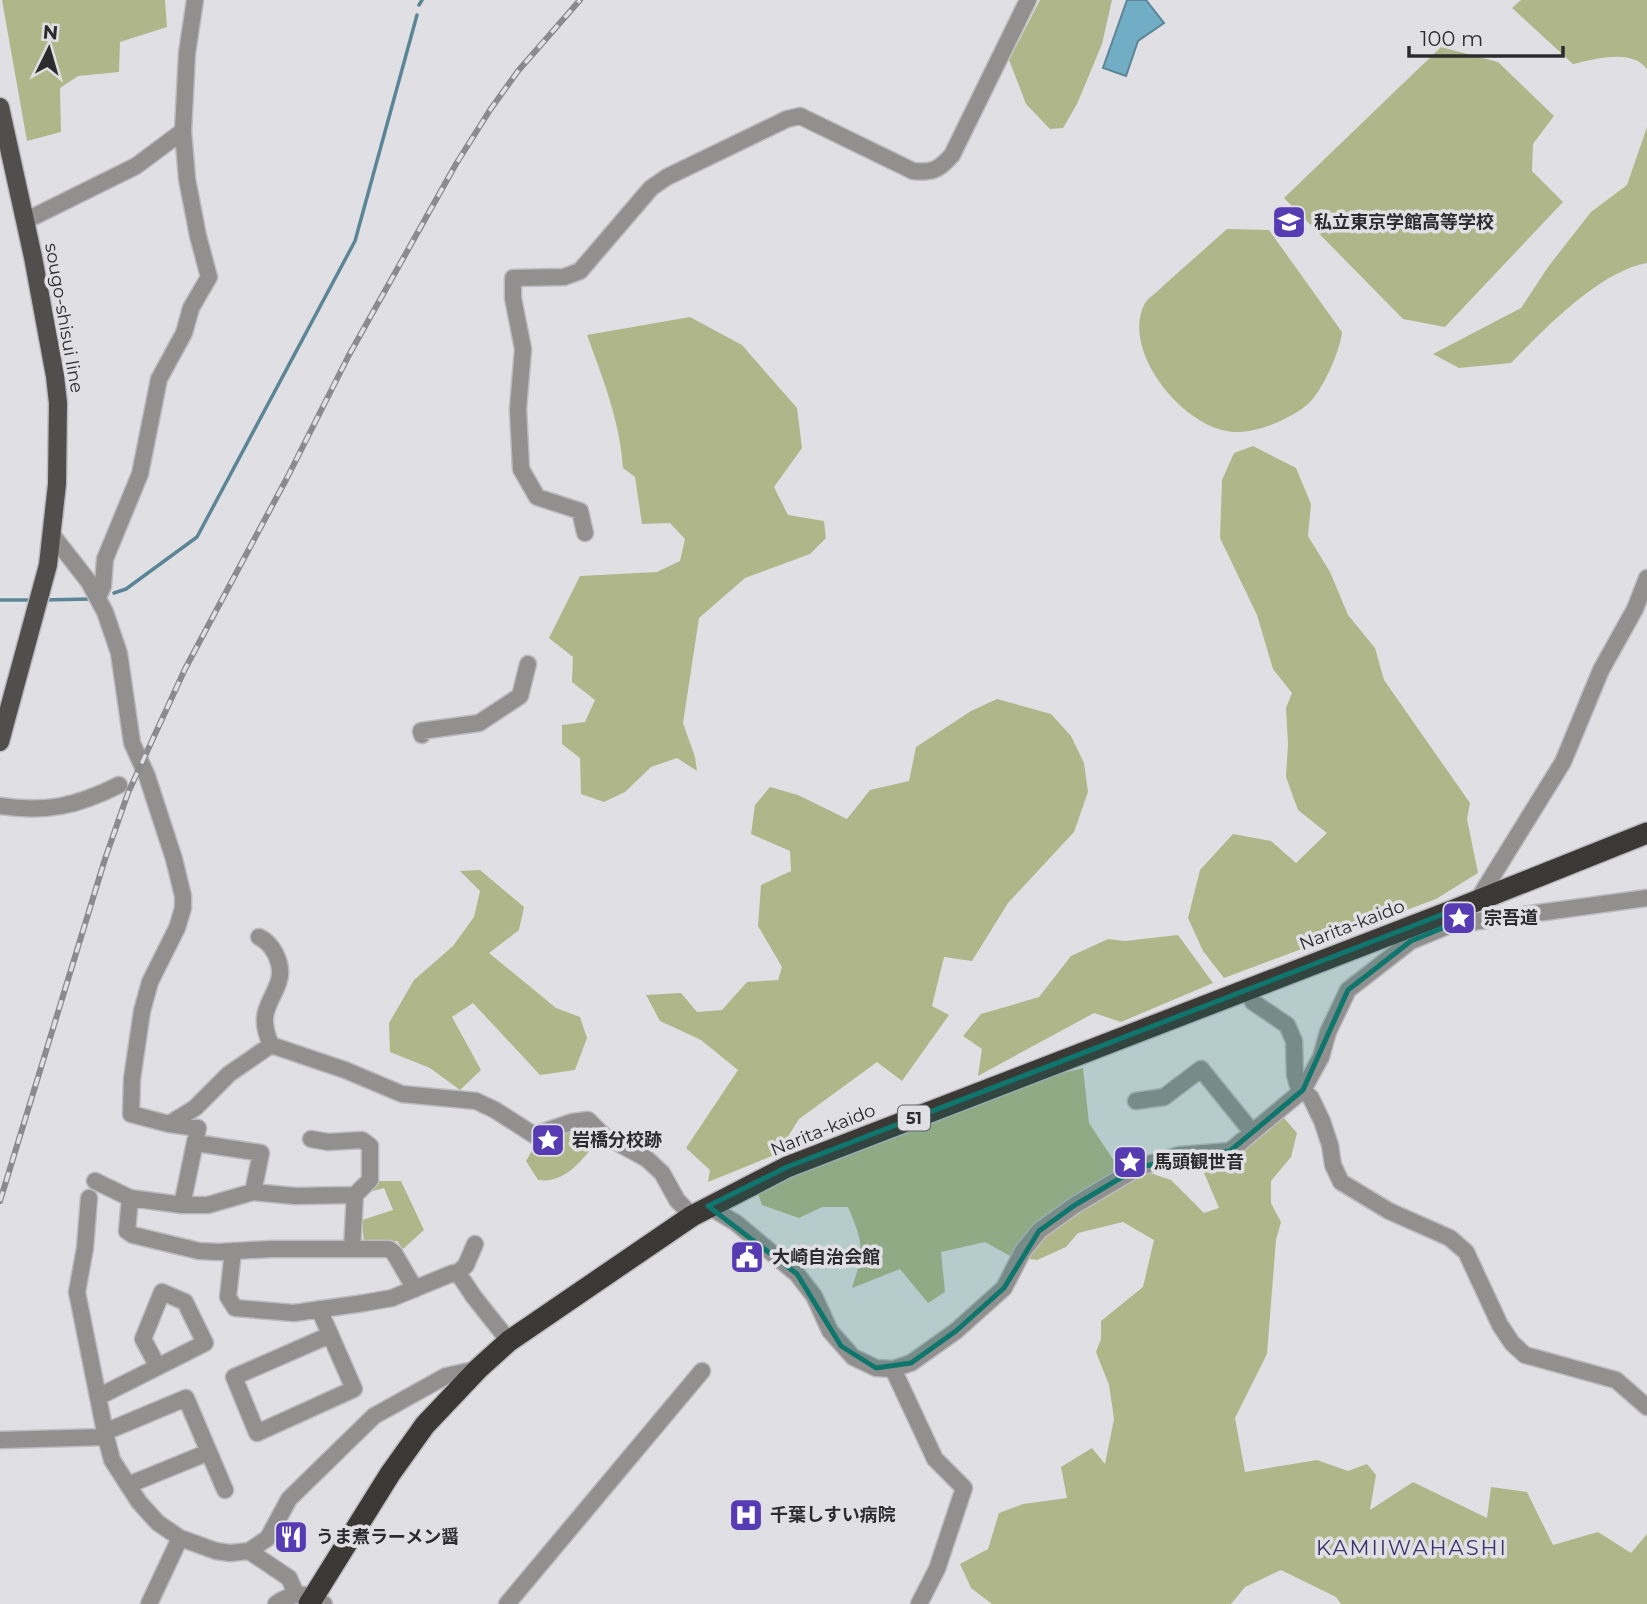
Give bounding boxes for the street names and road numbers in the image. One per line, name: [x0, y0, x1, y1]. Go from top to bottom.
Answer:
street label: sougo-shisui line: [40, 241, 88, 395]
street label: Narita-kaido: [1296, 895, 1408, 955]
street label: Narita-kaido: [767, 1099, 879, 1161]
road number: 51: [898, 1106, 930, 1130]

